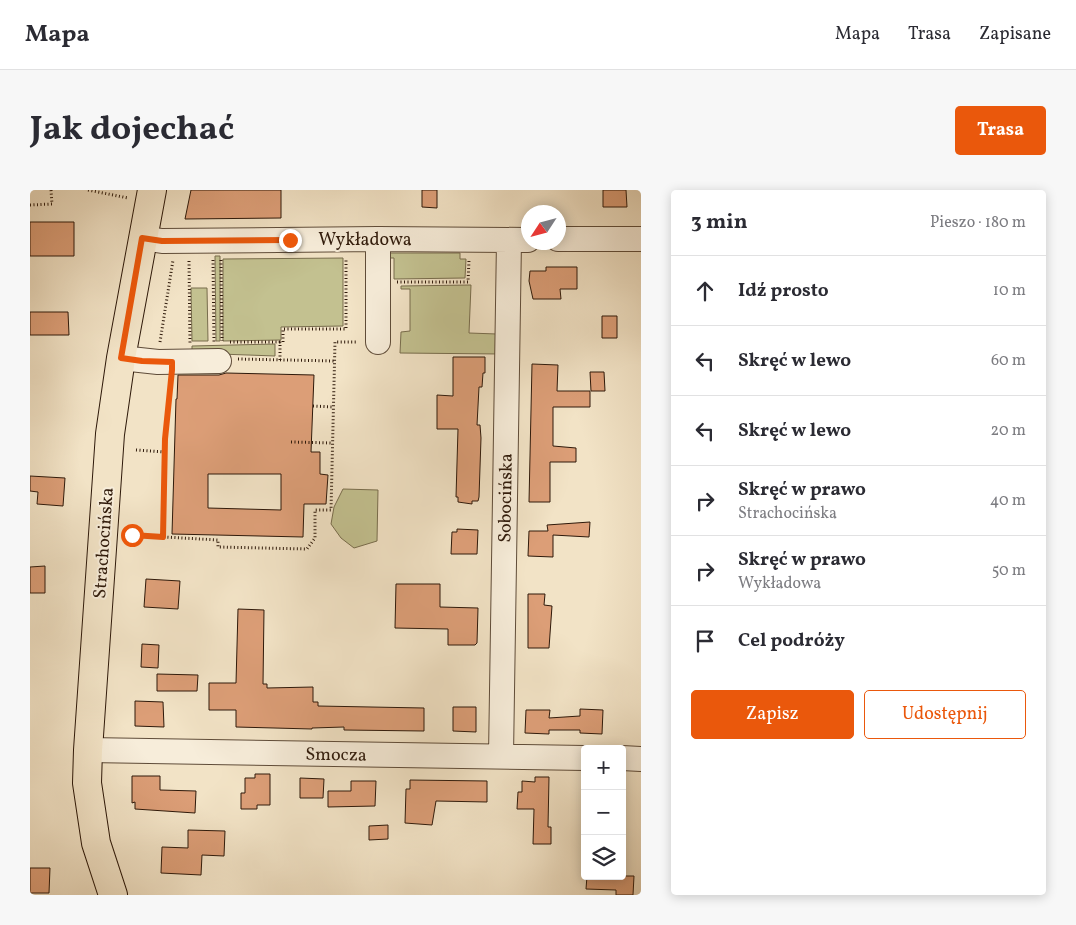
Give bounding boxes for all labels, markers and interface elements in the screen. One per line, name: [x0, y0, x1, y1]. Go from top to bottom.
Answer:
text: Mapa: [25, 18, 90, 52]
text: Mapa: [835, 22, 880, 47]
text: Trasa: [908, 22, 951, 47]
text: Zapisane: [979, 22, 1051, 47]
text: Jak dojechać: [30, 106, 234, 154]
button: Trasa: [955, 106, 1046, 155]
north arrow: [521, 205, 566, 250]
text: 3 min: [691, 208, 747, 237]
text: Pieszo · 180 m: [930, 212, 1026, 234]
street label: Wykładowa: [318, 228, 412, 253]
route end: [279, 229, 302, 252]
icon: ahead: [691, 277, 719, 305]
text: Idź prosto: [738, 278, 829, 304]
text: 10 m: [993, 280, 1026, 302]
icon: left: [691, 347, 719, 375]
text: Skręć w lewo: [738, 348, 851, 374]
text: 60 m: [991, 350, 1026, 372]
icon: left: [691, 417, 719, 445]
text: Skręć w lewo: [738, 418, 851, 444]
text: 20 m: [991, 420, 1026, 442]
street label: Sobocińska: [493, 453, 520, 543]
text: Skręć w prawo: [738, 477, 866, 503]
street label: Strachocińska: [88, 487, 121, 600]
icon: right: [691, 487, 719, 515]
text: 40 m: [990, 490, 1026, 512]
text: Strachocińska: [738, 503, 837, 525]
route start: [121, 524, 144, 547]
text: Skręć w prawo: [738, 547, 866, 573]
icon: right: [691, 557, 719, 585]
text: 50 m: [992, 560, 1026, 582]
text: Wykładowa: [738, 573, 821, 595]
icon: arrive: [691, 627, 719, 655]
text: Cel podróży: [738, 628, 845, 654]
button: Zapisz: [691, 690, 854, 739]
button: Udostępnij: [864, 690, 1026, 739]
street label: Smocza: [305, 742, 367, 769]
map controls: [581, 745, 626, 880]
button: +: [581, 745, 626, 790]
button: −: [581, 790, 626, 835]
button: layers: [581, 835, 626, 880]

